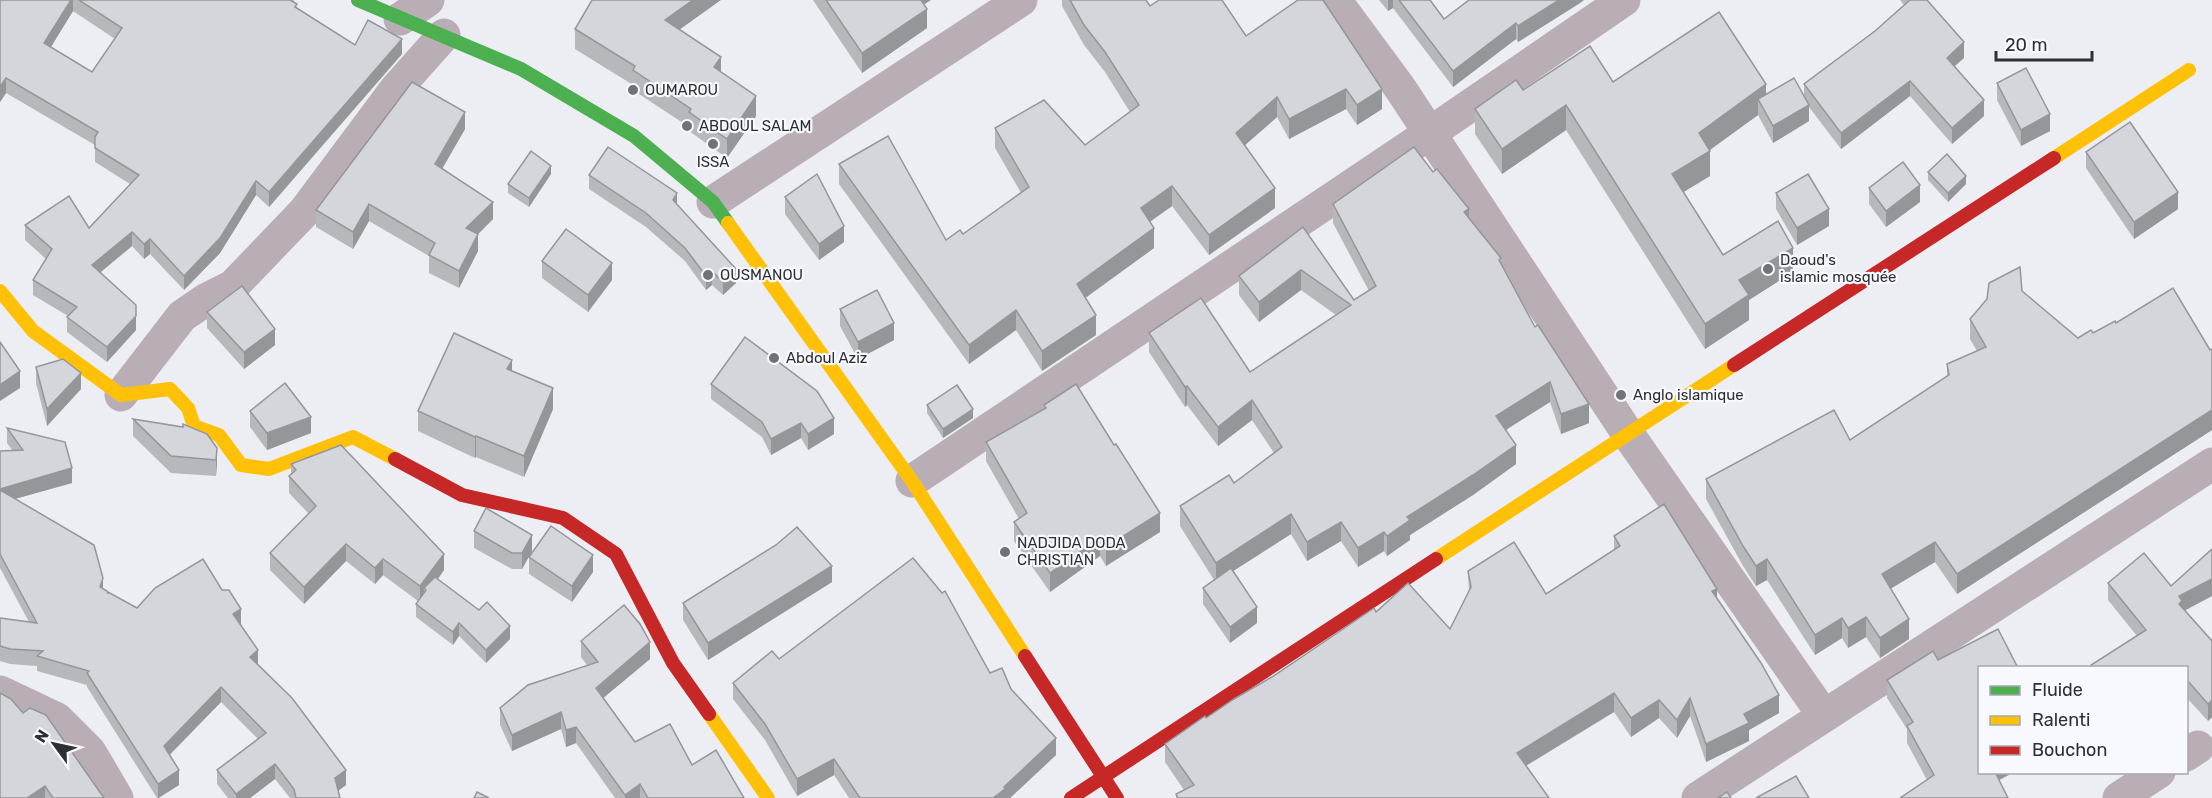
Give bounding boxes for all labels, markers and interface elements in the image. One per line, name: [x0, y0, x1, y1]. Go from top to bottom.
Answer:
scale bar: [1996, 24, 2092, 62]
text: 20 m: [2005, 34, 2047, 56]
place label: OUMAROU: [645, 81, 718, 99]
marker: OUMAROU: [626, 83, 640, 97]
place label: ABDOUL SALAM: [699, 117, 811, 135]
marker: ABDOUL SALAM: [680, 119, 694, 133]
marker: ISSA: [706, 137, 720, 151]
place label: ISSA: [697, 153, 729, 171]
place label: Daoud's islamic mosquée: [1780, 251, 1897, 286]
marker: Daoud's islamic mosquée: [1761, 262, 1775, 276]
place label: OUSMANOU: [720, 266, 803, 284]
marker: OUSMANOU: [701, 268, 715, 282]
place label: Abdoul Aziz: [786, 349, 868, 367]
marker: Abdoul Aziz: [767, 351, 781, 365]
place label: Anglo islamique: [1633, 386, 1744, 404]
marker: Anglo islamique: [1614, 388, 1628, 402]
place label: NADJIDA DODA CHRISTIAN: [1017, 534, 1126, 569]
marker: NADJIDA DODA CHRISTIAN: [998, 545, 1012, 559]
legend: [1978, 666, 2188, 774]
text: Fluide: [2032, 679, 2083, 701]
text: Ralenti: [2032, 709, 2090, 731]
north arrow: [24, 714, 84, 774]
text: N: [31, 726, 53, 746]
text: Bouchon: [2032, 739, 2107, 761]

